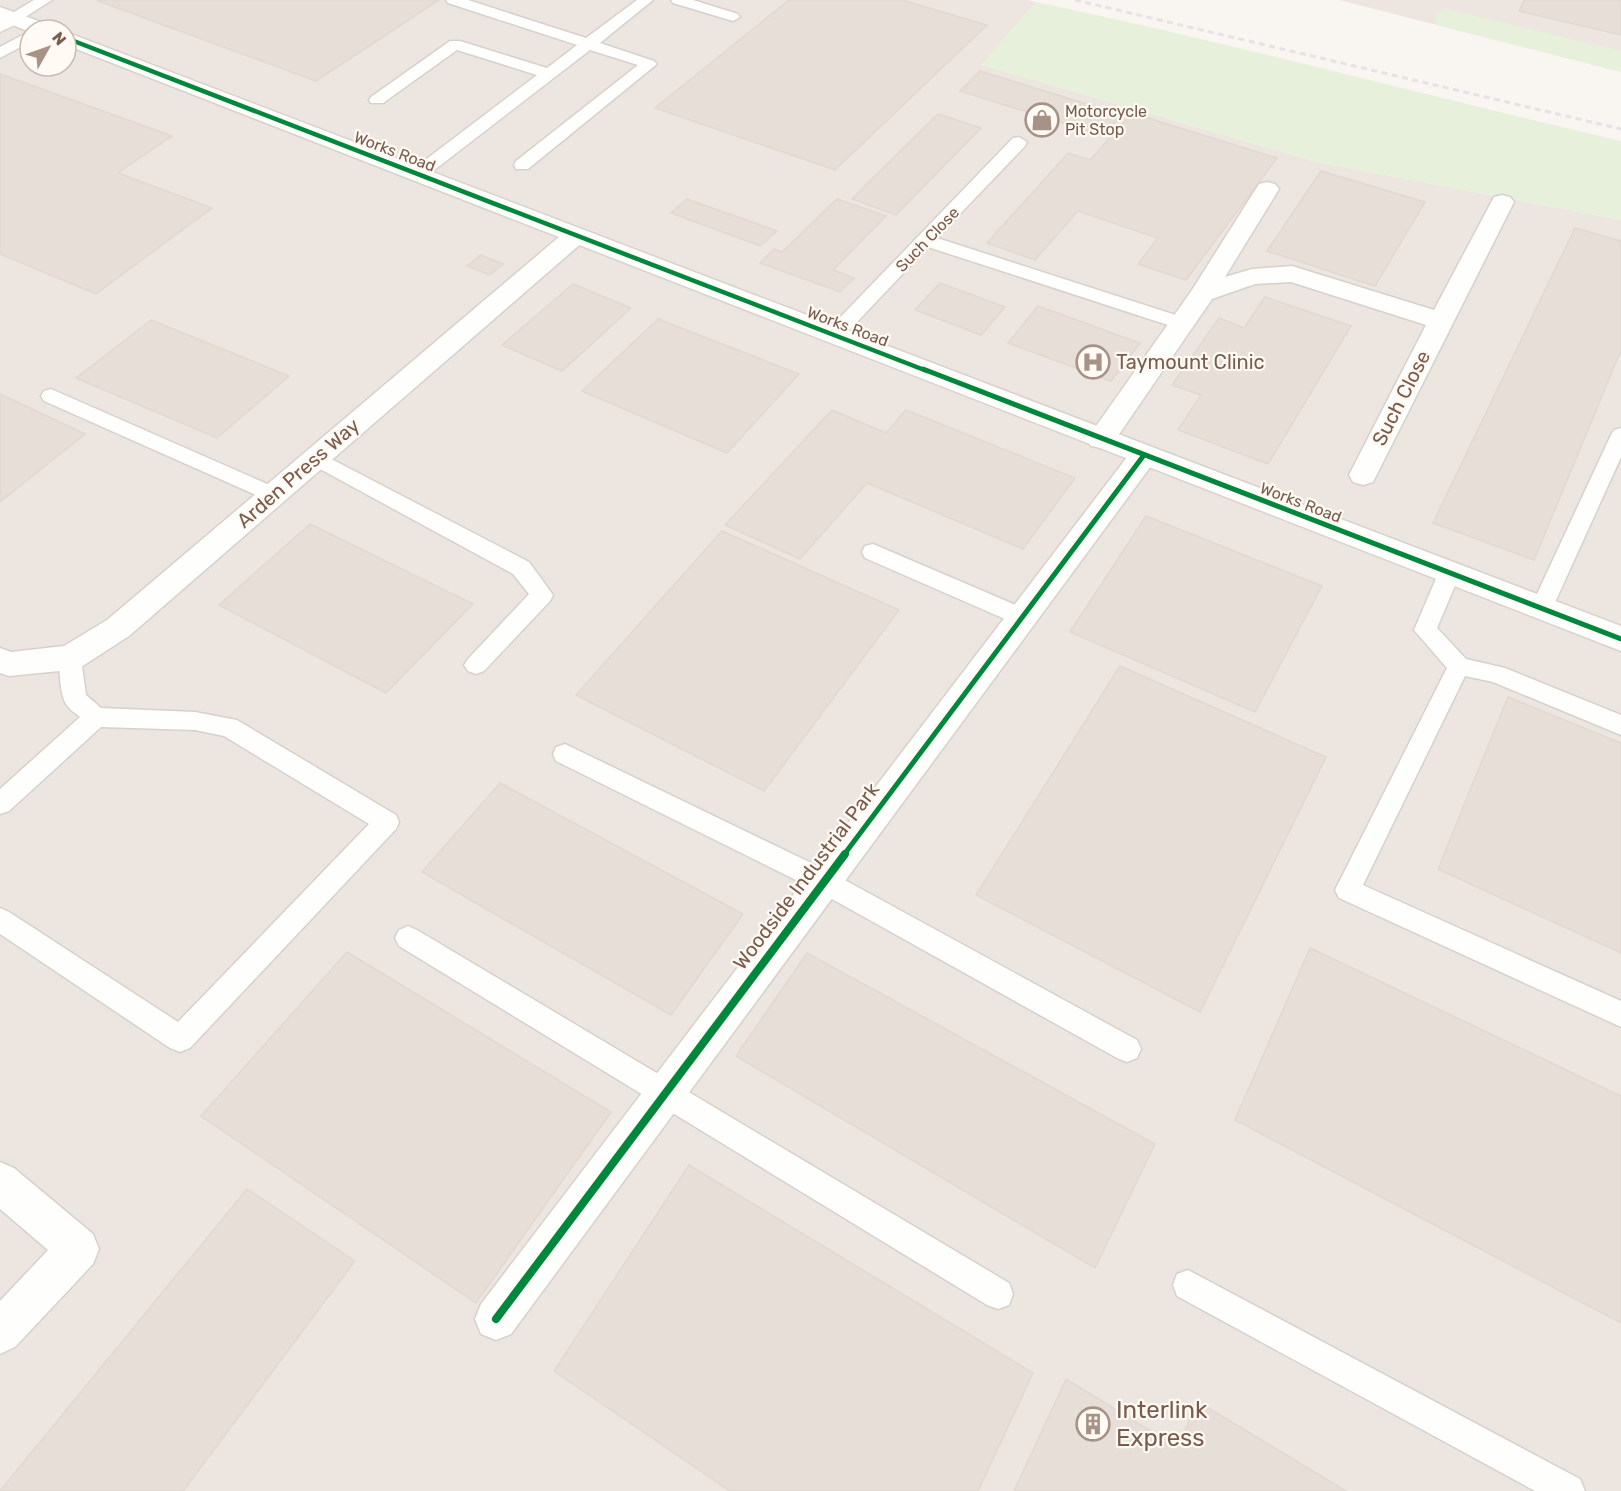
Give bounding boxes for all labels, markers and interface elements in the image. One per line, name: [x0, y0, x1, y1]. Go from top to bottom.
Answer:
north arrow: [18, 18, 78, 78]
text: N: [48, 28, 70, 49]
shop icon: Motorcycle Pit Stop: [1024, 102, 1060, 138]
place label: Motorcycle Pit Stop: [1065, 102, 1147, 139]
street label: Works Road: [351, 127, 438, 176]
street label: Such Close: [892, 203, 963, 276]
street label: Works Road: [804, 302, 891, 351]
hospital icon: Taymount Clinic: [1075, 344, 1111, 380]
street label: Such Close: [1367, 346, 1435, 450]
place label: Taymount Clinic: [1116, 350, 1265, 374]
street label: Arden Press Way: [232, 413, 364, 533]
street label: Works Road: [1257, 478, 1344, 527]
street label: Woodside Industrial Park: [728, 777, 885, 974]
place label: Interlink Express: [1116, 1396, 1208, 1452]
building icon: Interlink Express: [1075, 1406, 1111, 1442]

